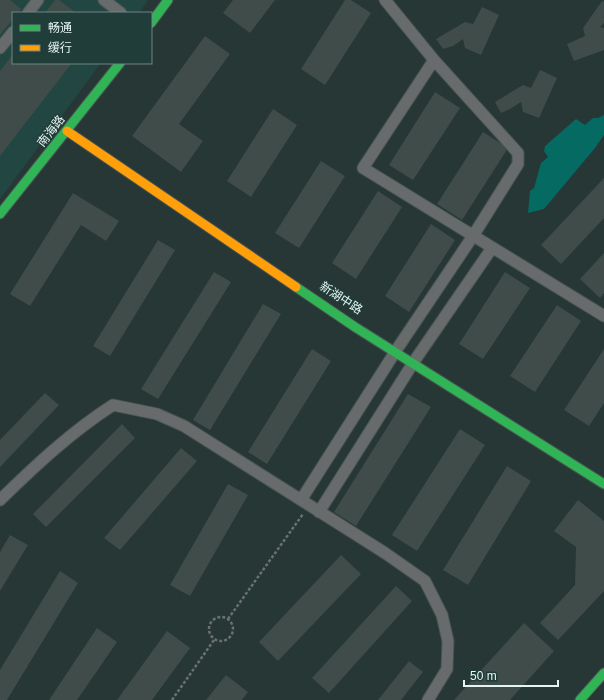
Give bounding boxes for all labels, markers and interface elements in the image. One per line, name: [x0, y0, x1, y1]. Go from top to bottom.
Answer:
legend: [12, 12, 152, 64]
text: 畅通: [48, 21, 72, 35]
text: 缓行: [48, 41, 72, 55]
street label: 南海路: [34, 113, 68, 149]
street label: 新湖中路: [317, 279, 365, 317]
scale bar: [464, 662, 558, 688]
text: 50 m: [470, 669, 497, 683]

